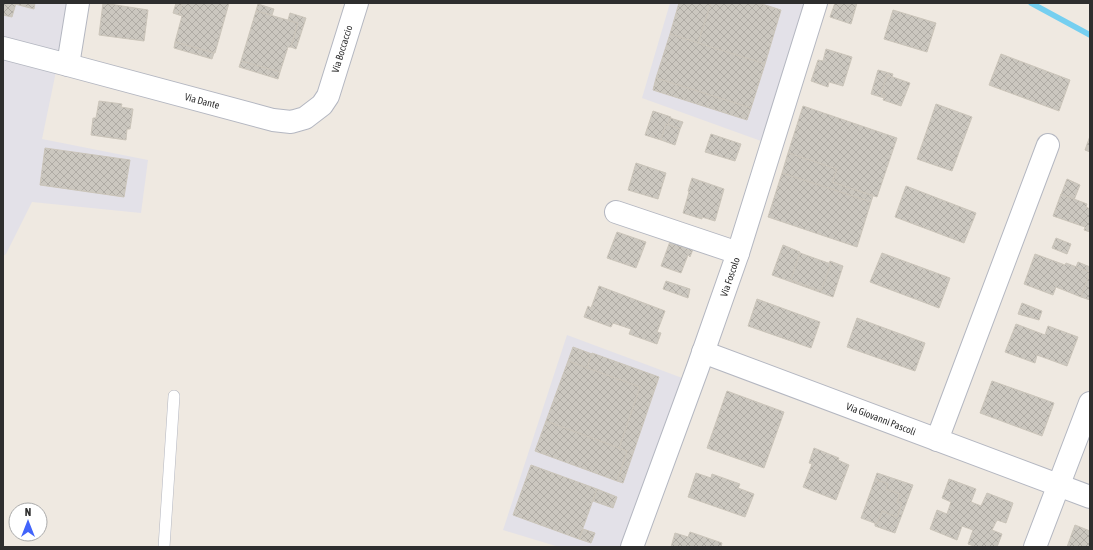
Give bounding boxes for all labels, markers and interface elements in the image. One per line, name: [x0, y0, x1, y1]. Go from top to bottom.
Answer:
street label: Via Boccaccio: [330, 24, 355, 74]
street label: Via Dante: [183, 91, 221, 111]
street label: Via Foscolo: [718, 256, 742, 298]
street label: Via Giovanni Pascoli: [845, 401, 917, 437]
north arrow: [8, 502, 48, 542]
text: N: [25, 506, 31, 518]

